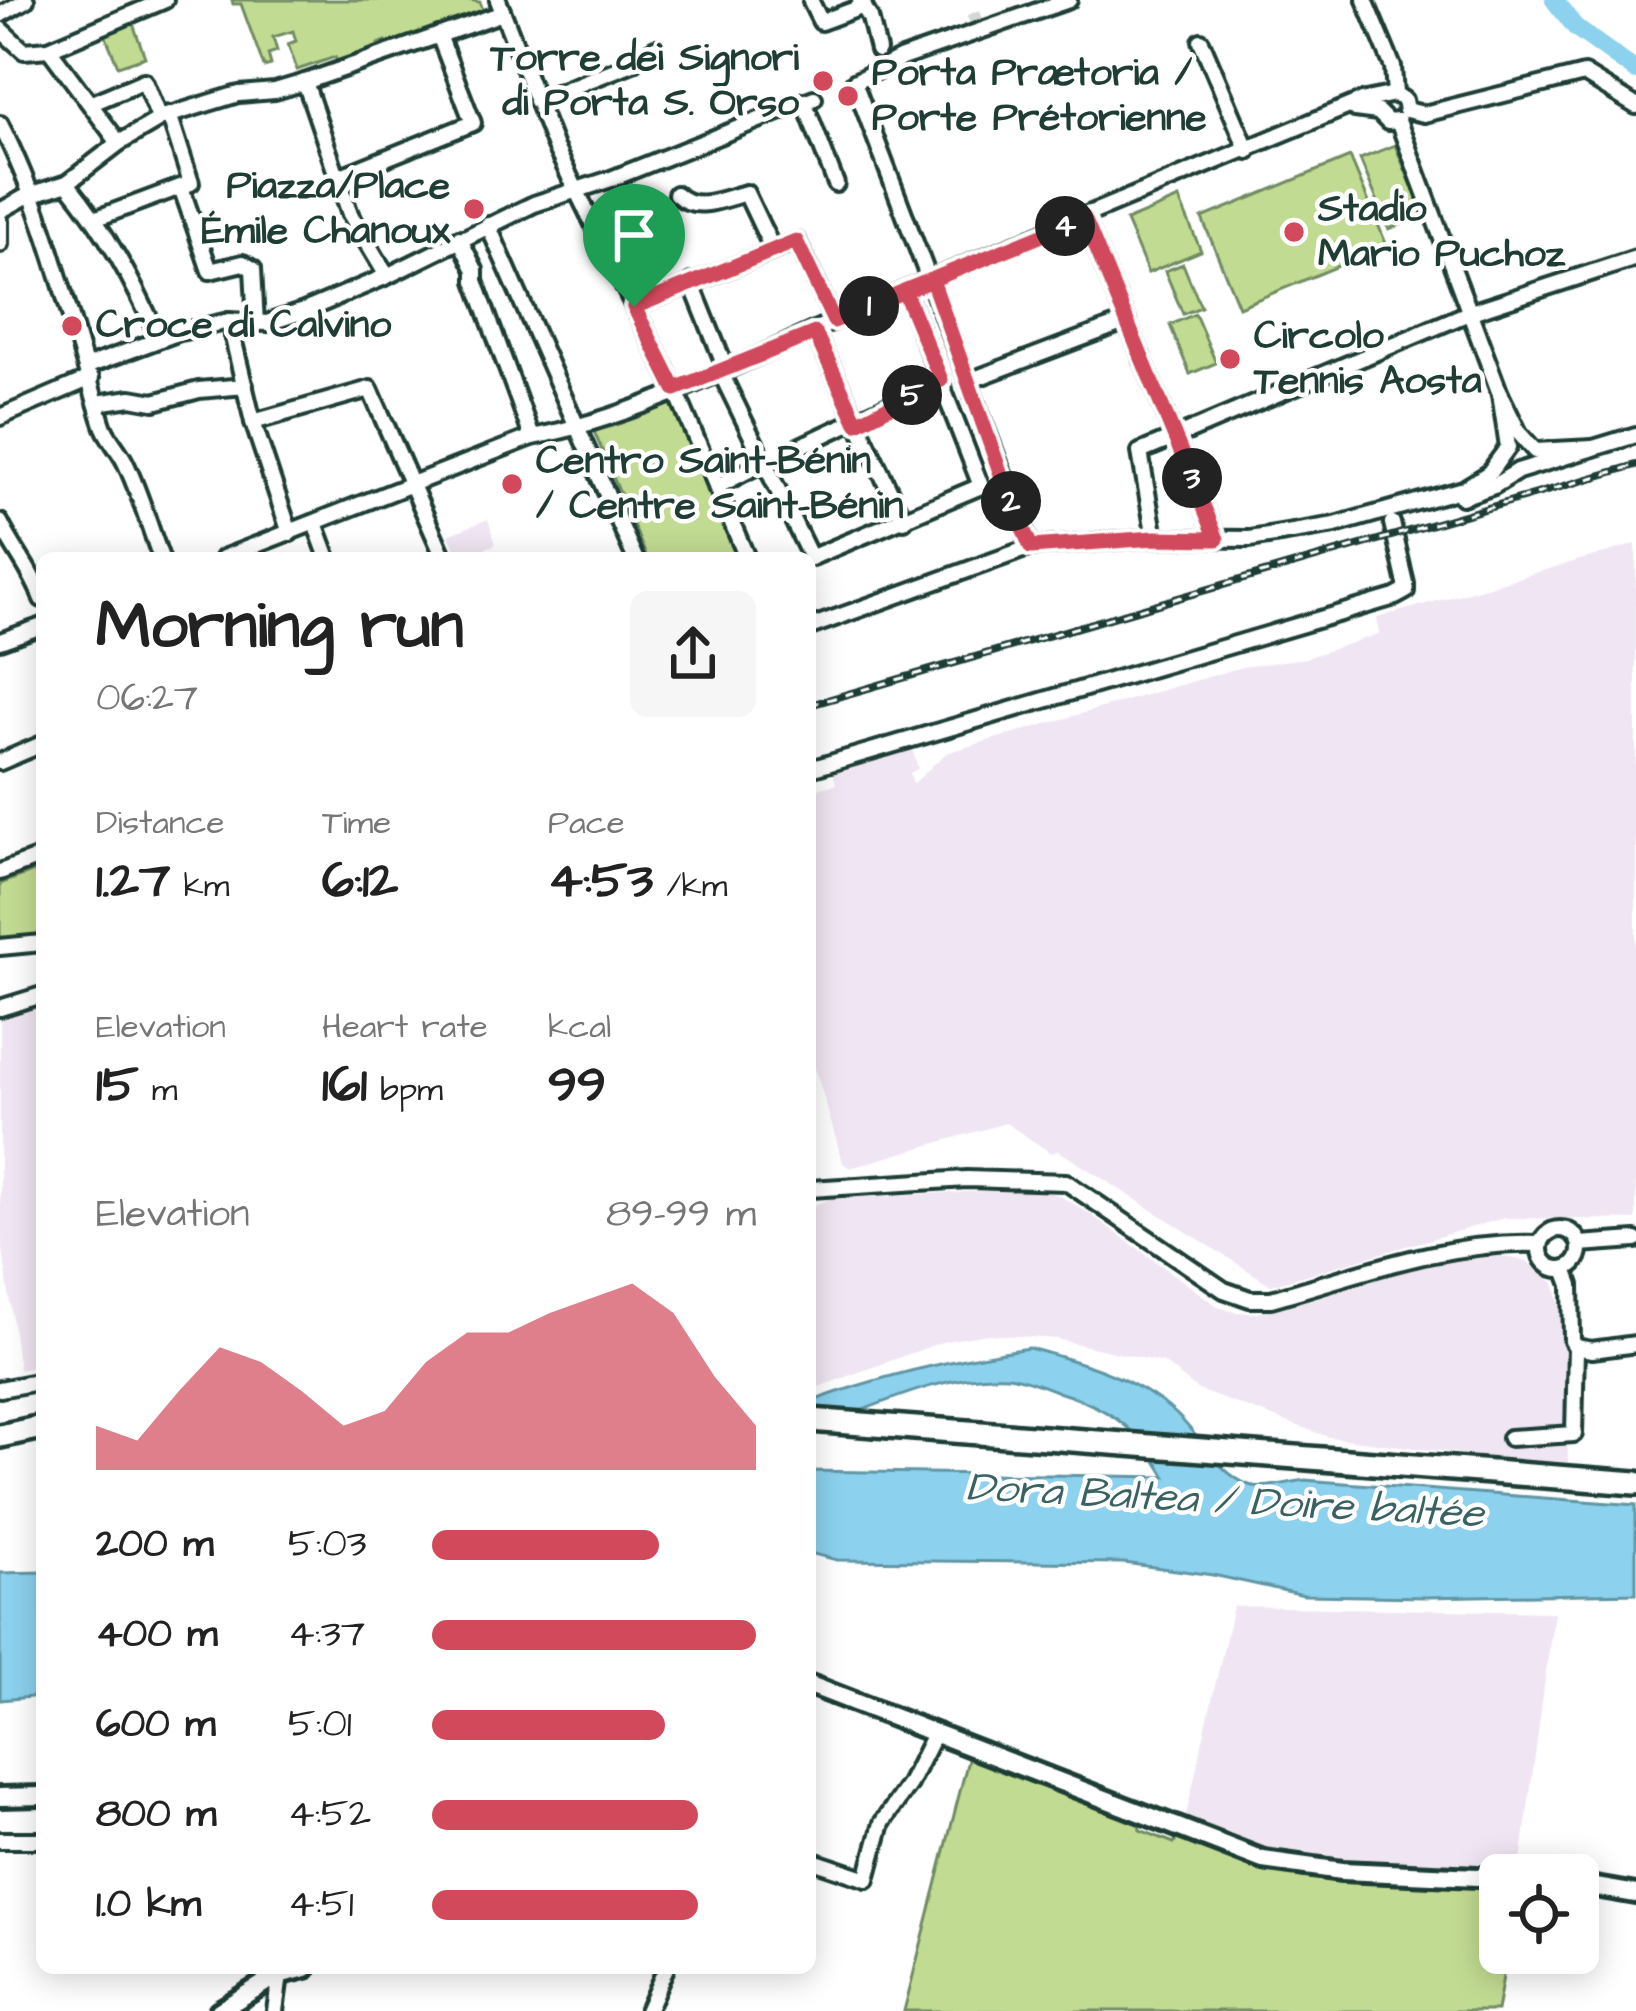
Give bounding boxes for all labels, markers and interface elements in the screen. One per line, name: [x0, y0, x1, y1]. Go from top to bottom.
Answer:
place label: Torre dei Signori di Porta S. Orso: [489, 32, 799, 131]
place label: Porta Prætoria / Porte Prétorienne: [872, 47, 1207, 146]
marker: Torre dei Signori di Porta S. Orso: [810, 68, 836, 94]
marker: Porta Prætoria / Porte Prétorienne: [835, 83, 861, 109]
place label: Piazza/Place Émile Chanoux: [201, 160, 451, 259]
place label: Stadio Mario Puchoz: [1317, 183, 1566, 282]
pin: [583, 184, 685, 307]
marker: Piazza/Place Émile Chanoux: [461, 196, 487, 222]
pin: 4: [1035, 196, 1095, 256]
icon: arrive: [601, 202, 667, 268]
text: 4: [1054, 203, 1076, 249]
marker: Stadio Mario Puchoz: [1281, 219, 1307, 245]
pin: 1: [839, 276, 899, 336]
text: 1: [867, 283, 871, 329]
place label: Croce di Calvino: [96, 299, 391, 353]
place label: Circolo Tennis Aosta: [1253, 310, 1482, 409]
marker: Croce di Calvino: [59, 313, 85, 339]
marker: Circolo Tennis Aosta: [1217, 346, 1243, 372]
pin: 5: [882, 365, 942, 425]
text: 5: [900, 372, 924, 418]
place label: Centro Saint-Bénin / Centre Saint-Bénin: [536, 435, 904, 534]
pin: 3: [1162, 448, 1222, 508]
text: 3: [1184, 455, 1200, 501]
marker: Centro Saint-Bénin / Centre Saint-Bénin: [499, 471, 525, 497]
pin: 2: [981, 471, 1041, 531]
text: 2: [1002, 478, 1020, 524]
text: Morning run: [96, 581, 464, 673]
button: share: [630, 591, 756, 717]
text: 06:27: [96, 672, 198, 726]
text: Distance: [96, 800, 224, 846]
text: Time: [322, 800, 391, 846]
text: Pace: [548, 800, 625, 846]
text: 1.27: [96, 846, 170, 917]
text: 6:12: [322, 846, 398, 917]
text: 4:53: [548, 846, 653, 917]
text: km: [170, 863, 229, 909]
text: /km: [653, 863, 727, 909]
text: Elevation: [96, 1004, 226, 1050]
text: Heart rate: [322, 1004, 488, 1050]
text: kcal: [548, 1004, 611, 1050]
text: 15: [96, 1050, 139, 1121]
text: 161: [322, 1050, 367, 1121]
text: 99: [548, 1050, 606, 1121]
text: m: [139, 1067, 178, 1113]
text: bpm: [367, 1067, 443, 1113]
text: Elevation: [96, 1188, 250, 1242]
text: 89–99 m: [606, 1188, 756, 1242]
water label: Dora Baltea / Doire baltée: [965, 1458, 1487, 1544]
text: 200 m: [96, 1518, 214, 1572]
text: 5:03: [288, 1518, 367, 1572]
text: 400 m: [96, 1608, 218, 1662]
text: 4:37: [288, 1608, 365, 1662]
text: 600 m: [96, 1698, 216, 1752]
text: 5:01: [288, 1698, 352, 1752]
text: 800 m: [96, 1788, 216, 1842]
text: 4:52: [288, 1788, 371, 1842]
map controls: [1479, 1854, 1599, 1974]
button: locate: [1479, 1854, 1599, 1974]
text: 1.0 km: [96, 1878, 201, 1932]
text: 4:51: [288, 1878, 354, 1932]

